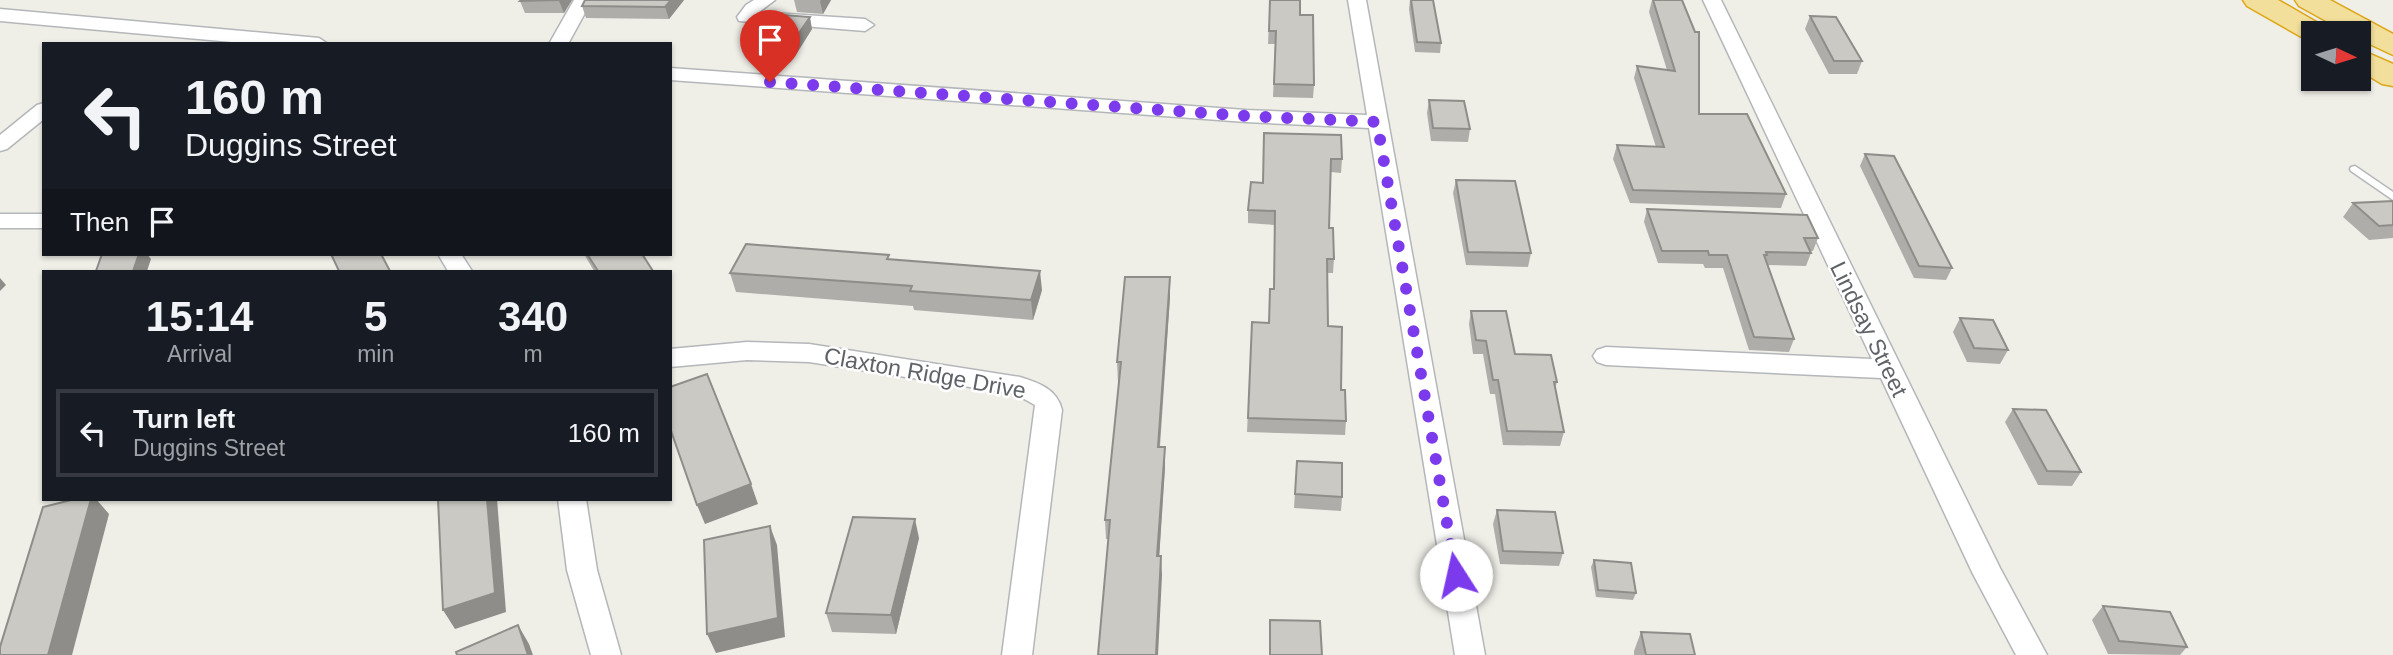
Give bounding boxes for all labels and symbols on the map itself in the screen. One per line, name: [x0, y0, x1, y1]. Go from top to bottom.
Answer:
pin: [740, 10, 800, 82]
north arrow: [2301, 21, 2371, 91]
street label: Lindsay Street: [1825, 257, 1913, 401]
street label: Claxton Ridge Drive: [822, 342, 1028, 404]
position arrow: [1419, 538, 1493, 612]

